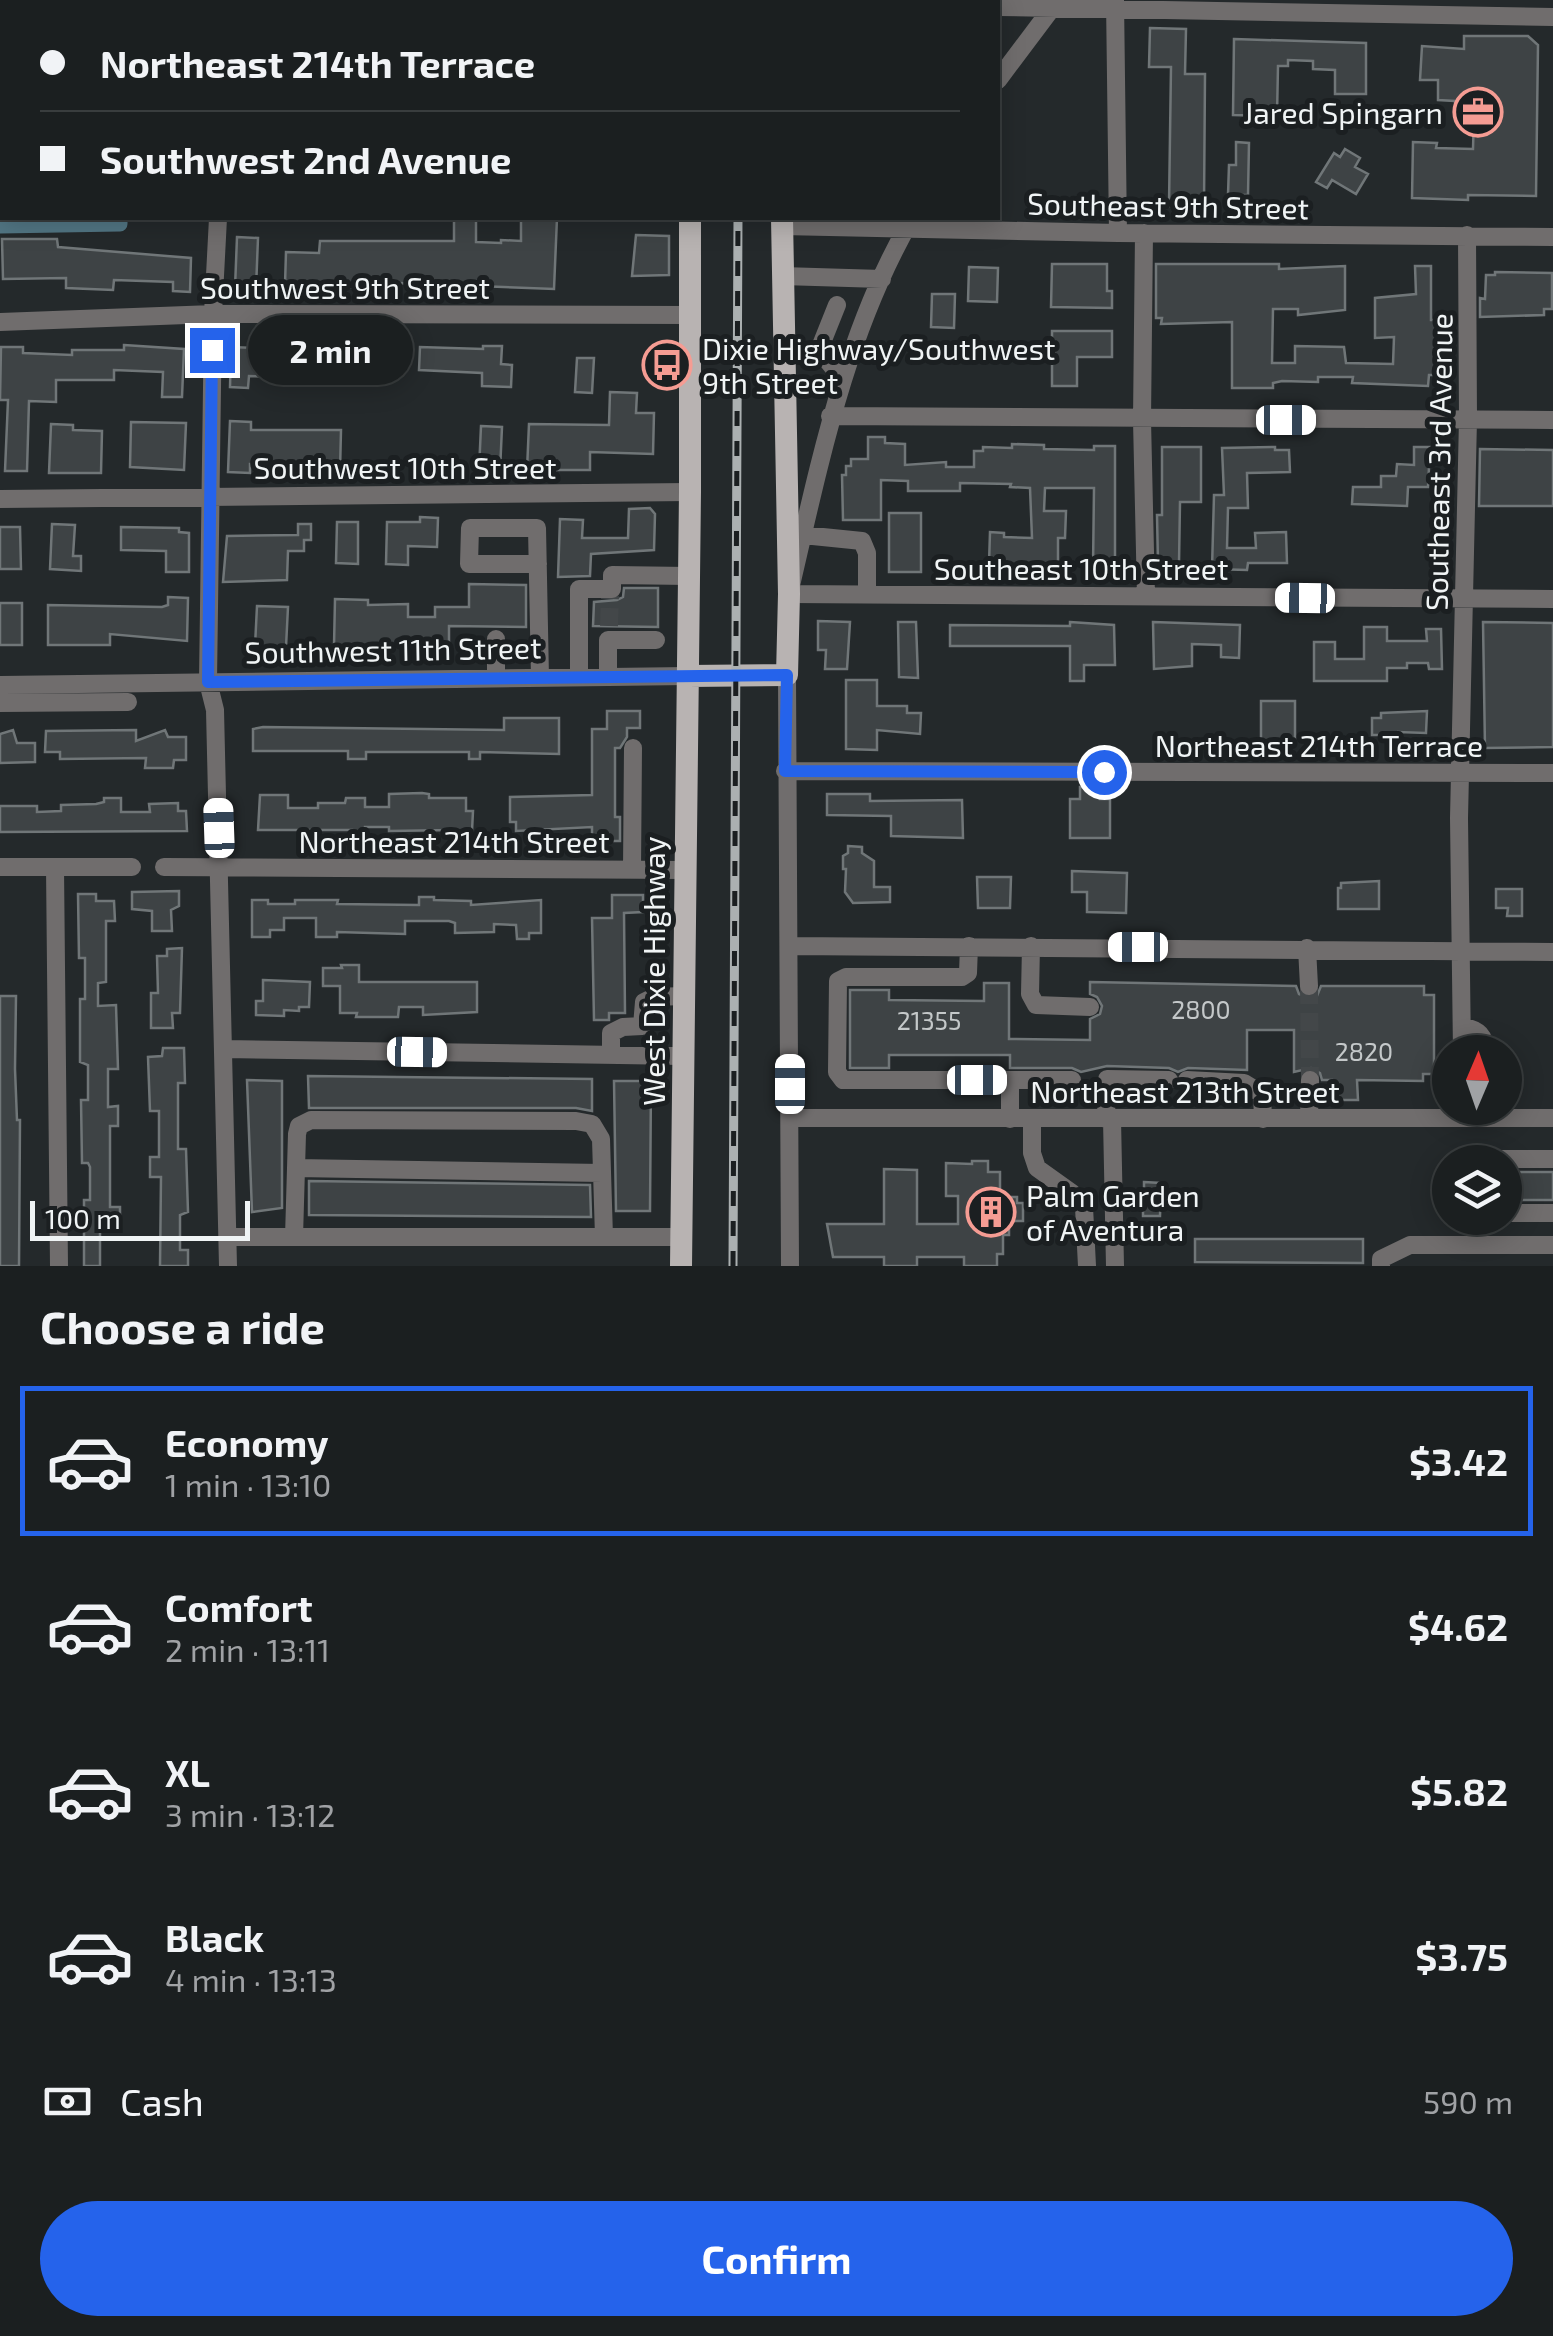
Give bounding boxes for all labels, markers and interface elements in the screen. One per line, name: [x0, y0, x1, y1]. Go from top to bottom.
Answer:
text: Northeast 214th Terrace: [100, 40, 535, 86]
office icon: Jared Spingarn: [1452, 86, 1504, 138]
place label: Jared Spingarn: [1243, 94, 1443, 130]
text: Southwest 2nd Avenue: [100, 136, 511, 182]
street label: Southeast 9th Street: [1027, 185, 1309, 225]
street label: Southwest 9th Street: [200, 269, 490, 305]
street label: Southeast 3rd Avenue: [1417, 313, 1459, 611]
callout: 2 min: [247, 315, 412, 385]
route end: [190, 328, 235, 373]
place label: Dixie Highway/Southwest 9th Street: [702, 330, 1055, 400]
text: 2 min: [290, 331, 371, 369]
bus stop icon: Dixie Highway/Southwest 9th Street: [641, 339, 693, 391]
car: [1256, 405, 1316, 435]
street label: Southwest 10th Street: [254, 449, 556, 485]
street label: Southeast 10th Street: [934, 550, 1228, 586]
car: [1275, 582, 1335, 614]
street label: Southwest 11th Street: [244, 628, 542, 670]
street label: Northeast 214th Terrace: [1155, 727, 1483, 763]
route start: [1082, 750, 1127, 795]
car: [203, 797, 235, 859]
street label: Northeast 214th Street: [298, 823, 610, 859]
street label: West Dixie Highway: [635, 836, 671, 1106]
car: [1108, 932, 1168, 962]
house number: 2800: [1171, 994, 1231, 1024]
house number: 21355: [897, 1005, 961, 1035]
north arrow: [1432, 1035, 1522, 1125]
map controls: [1432, 1035, 1522, 1235]
car: [387, 1036, 447, 1068]
house number: 2820: [1335, 1036, 1393, 1066]
car: [775, 1054, 805, 1114]
car: [947, 1065, 1007, 1095]
street label: Northeast 213th Street: [1030, 1073, 1340, 1109]
button: layers: [1432, 1145, 1522, 1235]
place label: Palm Garden of Aventura: [1026, 1177, 1200, 1247]
building icon: Palm Garden of Aventura: [965, 1186, 1017, 1238]
scale bar: [30, 1196, 250, 1240]
text: 100 m: [45, 1201, 121, 1235]
text: Choose a ride: [40, 1299, 325, 1353]
icon: car: [45, 1416, 135, 1506]
text: Economy: [165, 1419, 329, 1465]
text: $3.42: [1409, 1438, 1508, 1484]
text: 1 min · 13:10: [165, 1465, 331, 1503]
icon: car: [45, 1581, 135, 1671]
text: Comfort: [165, 1584, 313, 1630]
text: $4.62: [1408, 1603, 1508, 1649]
text: 2 min · 13:11: [165, 1630, 330, 1668]
icon: car: [45, 1746, 135, 1836]
text: XL: [165, 1749, 210, 1795]
text: $5.82: [1410, 1768, 1508, 1814]
text: 3 min · 13:12: [165, 1795, 335, 1833]
icon: car: [45, 1911, 135, 2001]
text: Black: [165, 1914, 264, 1960]
text: $3.75: [1415, 1933, 1508, 1979]
text: 4 min · 13:13: [165, 1960, 337, 1998]
icon: cash: [40, 2074, 95, 2129]
text: Cash: [120, 2078, 204, 2124]
text: 590 m: [1423, 2082, 1513, 2120]
button: Confirm: [40, 2201, 1513, 2316]

